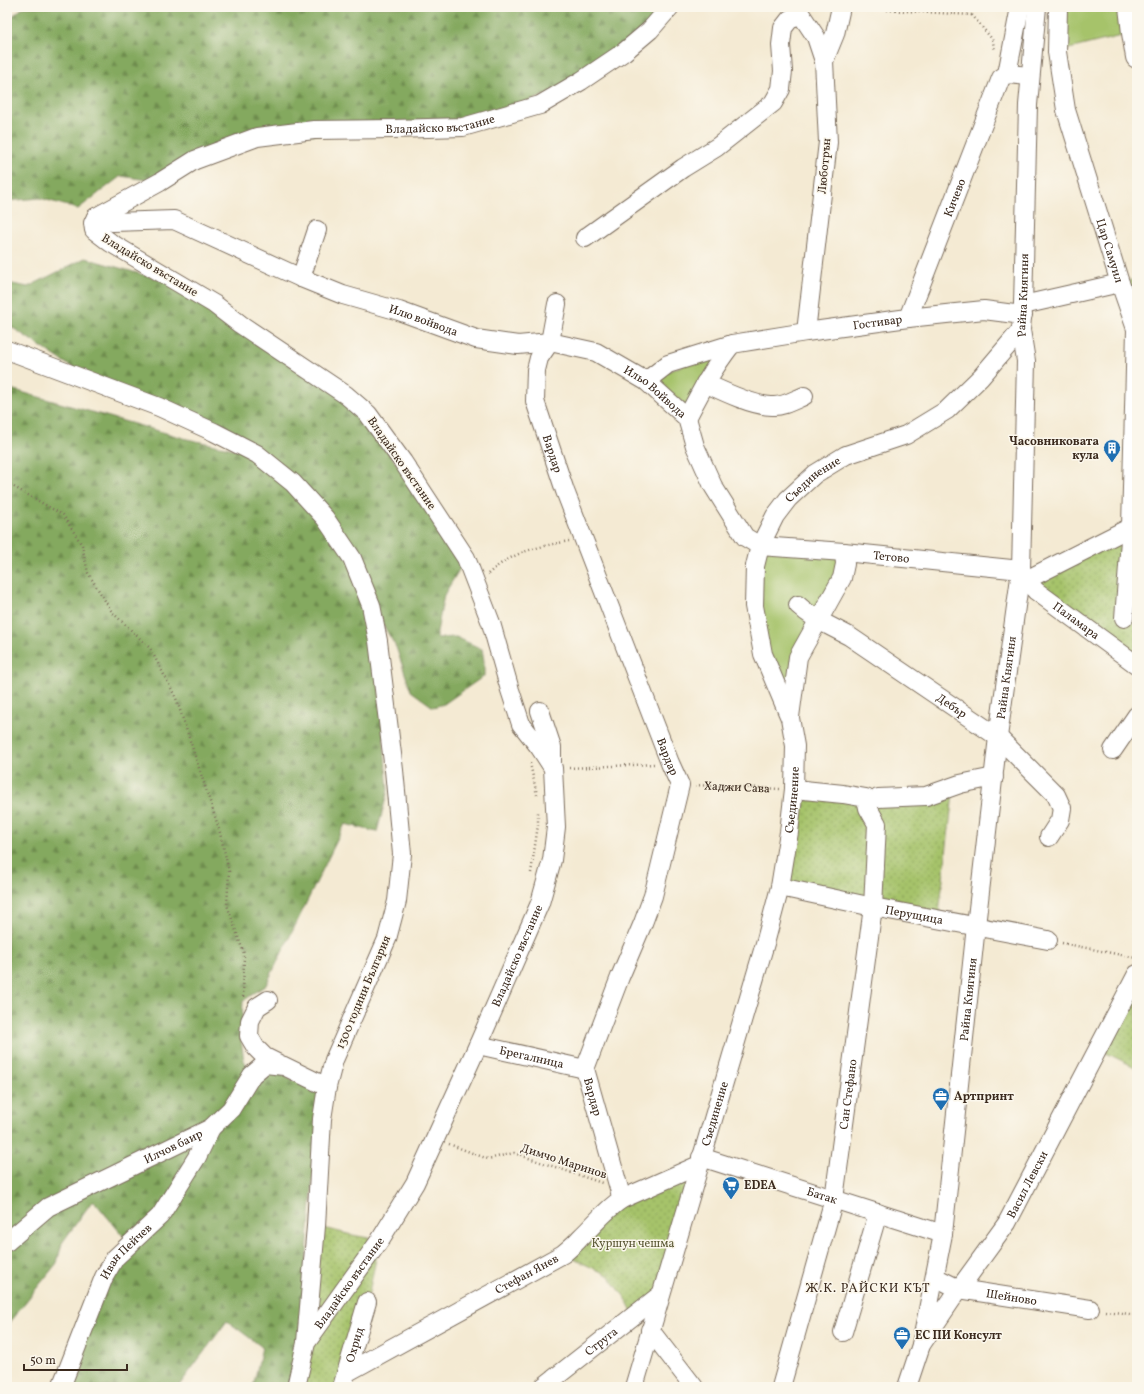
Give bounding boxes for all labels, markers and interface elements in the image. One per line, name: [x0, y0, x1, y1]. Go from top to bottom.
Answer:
street label: Владайско въстание: [385, 111, 497, 138]
street label: Люботрън: [815, 137, 835, 195]
street label: Кичево: [941, 176, 970, 220]
street label: Цар Самуил: [1091, 217, 1127, 285]
street label: Владайско въстание: [98, 231, 201, 301]
street label: Райна Княгиня: [1014, 253, 1033, 338]
street label: Илю войвода: [387, 302, 460, 341]
street label: Гостивар: [852, 312, 903, 334]
street label: Ильо Войвода: [620, 363, 689, 423]
street label: Владайско въстание: [363, 414, 439, 513]
street label: Вардар: [538, 433, 565, 475]
place label: Часовниковата кула: [1009, 434, 1099, 464]
building icon: Часовниковата кула: [1102, 438, 1122, 463]
street label: Съединение: [782, 453, 844, 507]
street label: Тетово: [872, 548, 910, 568]
street label: Паламара: [1049, 599, 1102, 644]
street label: Райна Княгиня: [994, 635, 1021, 721]
street label: Дебър: [933, 690, 970, 723]
street label: Вардар: [652, 736, 682, 778]
street label: Съединение: [782, 766, 804, 834]
street label: Хаджи Сава: [704, 778, 770, 798]
street label: Владайско въстание: [489, 902, 547, 1010]
street label: Перущица: [883, 902, 944, 929]
street label: 1300 години България: [333, 933, 395, 1052]
street label: Райна Княгиня: [957, 957, 982, 1042]
street label: Брегалница: [498, 1043, 565, 1073]
street label: Сан Стефано: [836, 1058, 862, 1131]
street label: Вардар: [579, 1076, 605, 1118]
street label: Съединение: [699, 1079, 733, 1148]
office icon: Артпринт: [931, 1086, 951, 1111]
place label: Артпринт: [954, 1089, 1014, 1105]
street label: Илчов баир: [142, 1126, 206, 1168]
street label: Димчо Маринов: [518, 1140, 609, 1183]
street label: Васил Левски: [1004, 1148, 1052, 1222]
supermarket icon: EDEA: [721, 1175, 741, 1200]
place label: EDEA: [744, 1178, 777, 1194]
street label: Батак: [804, 1184, 840, 1209]
street label: Иван Пейчев: [97, 1221, 156, 1283]
street label: Владайско въстание: [311, 1234, 389, 1333]
park label: Куршун чешма: [592, 1236, 674, 1252]
street label: Стефан Янев: [493, 1251, 562, 1299]
district label: Ж.К. РАЙСКИ КЪТ: [806, 1280, 930, 1298]
street label: Шейново: [985, 1286, 1038, 1310]
street label: Струга: [582, 1324, 622, 1360]
street label: Охрид: [343, 1325, 368, 1365]
office icon: ЕС ПИ Консулт: [892, 1325, 912, 1350]
place label: ЕС ПИ Консулт: [915, 1328, 1002, 1344]
scale bar: [24, 1346, 127, 1372]
text: 50 m: [30, 1353, 56, 1369]

